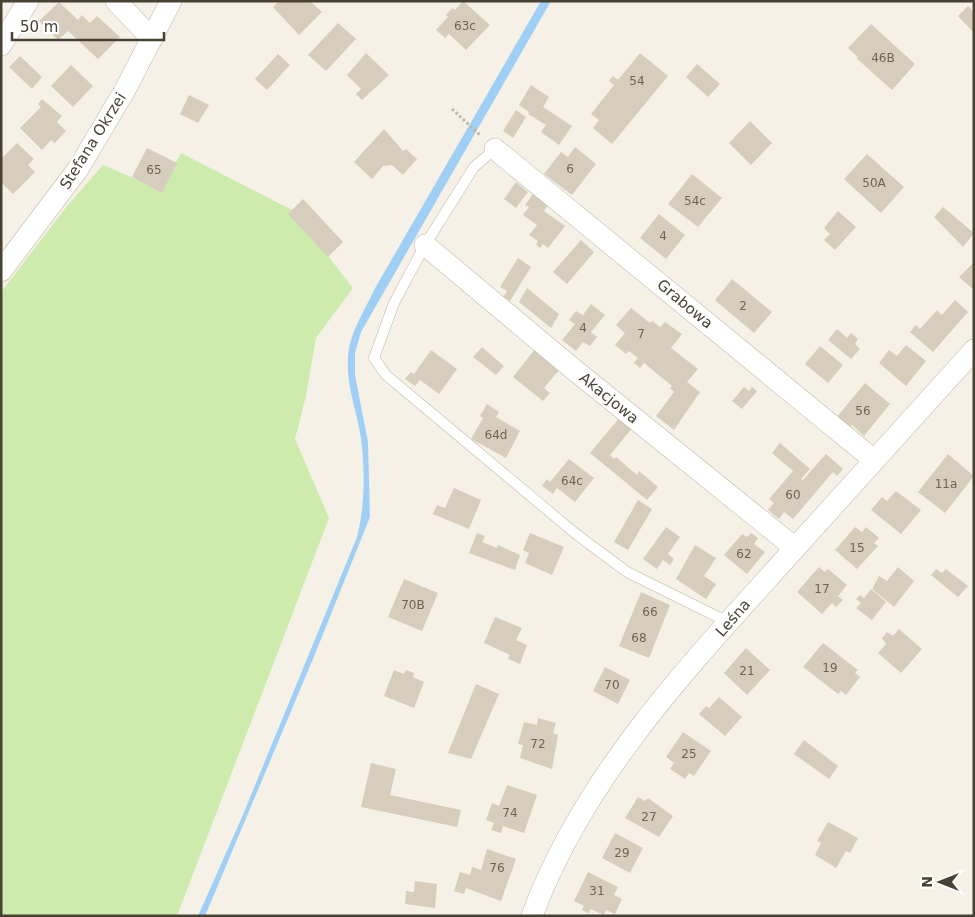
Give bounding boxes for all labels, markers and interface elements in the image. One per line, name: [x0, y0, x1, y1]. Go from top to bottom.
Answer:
scale bar: [12, 10, 165, 42]
text: 50 m: [20, 18, 58, 36]
house number: 63c: [454, 19, 476, 33]
house number: 46B: [871, 51, 895, 65]
house number: 54: [629, 74, 645, 88]
street label: Stefana Okrzei: [56, 89, 130, 193]
house number: 6: [566, 162, 574, 176]
house number: 65: [146, 163, 162, 177]
house number: 50A: [862, 176, 887, 190]
house number: 54c: [684, 194, 706, 208]
house number: 4: [659, 229, 667, 243]
street label: Grabowa: [653, 276, 717, 332]
house number: 2: [739, 299, 747, 313]
house number: 4: [579, 321, 587, 335]
house number: 7: [637, 327, 645, 341]
street label: Akacjowa: [576, 369, 642, 427]
house number: 56: [855, 404, 871, 418]
house number: 64d: [485, 428, 507, 442]
house number: 64c: [561, 474, 583, 488]
house number: 11a: [935, 477, 957, 491]
house number: 60: [785, 488, 801, 502]
house number: 15: [849, 541, 865, 555]
house number: 62: [736, 547, 752, 561]
house number: 17: [814, 582, 830, 596]
street label: Leśna: [712, 596, 754, 640]
house number: 70B: [401, 598, 425, 612]
house number: 66: [642, 605, 658, 619]
house number: 68: [631, 631, 647, 645]
house number: 19: [822, 661, 838, 675]
house number: 21: [739, 664, 755, 678]
house number: 70: [604, 678, 620, 692]
house number: 72: [530, 737, 546, 751]
house number: 25: [681, 747, 697, 761]
house number: 74: [502, 806, 518, 820]
house number: 27: [641, 810, 657, 824]
house number: 29: [614, 846, 630, 860]
north arrow: [915, 857, 965, 907]
house number: 76: [489, 861, 505, 875]
text: N: [919, 876, 935, 888]
house number: 31: [589, 884, 605, 898]

